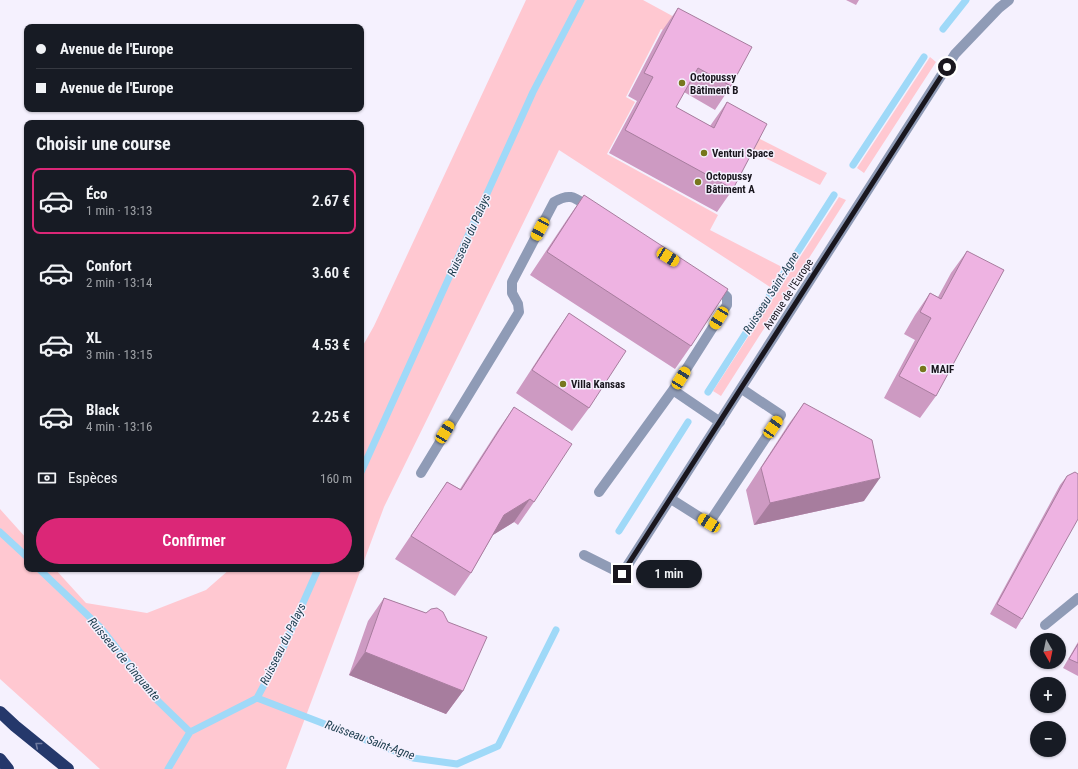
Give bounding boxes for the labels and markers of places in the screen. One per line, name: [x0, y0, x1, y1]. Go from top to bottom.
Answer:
place label: Octopussy Bâtiment B: [690, 71, 738, 97]
marker: Octopussy Bâtiment B: [677, 78, 687, 88]
place label: Venturi Space: [712, 147, 773, 160]
marker: Venturi Space: [699, 148, 709, 158]
place label: Octopussy Bâtiment A: [706, 170, 755, 196]
marker: Octopussy Bâtiment A: [693, 177, 703, 187]
place label: MAIF: [931, 363, 954, 376]
marker: MAIF: [918, 364, 928, 374]
place label: Villa Kansas: [571, 378, 625, 391]
marker: Villa Kansas: [558, 379, 568, 389]

